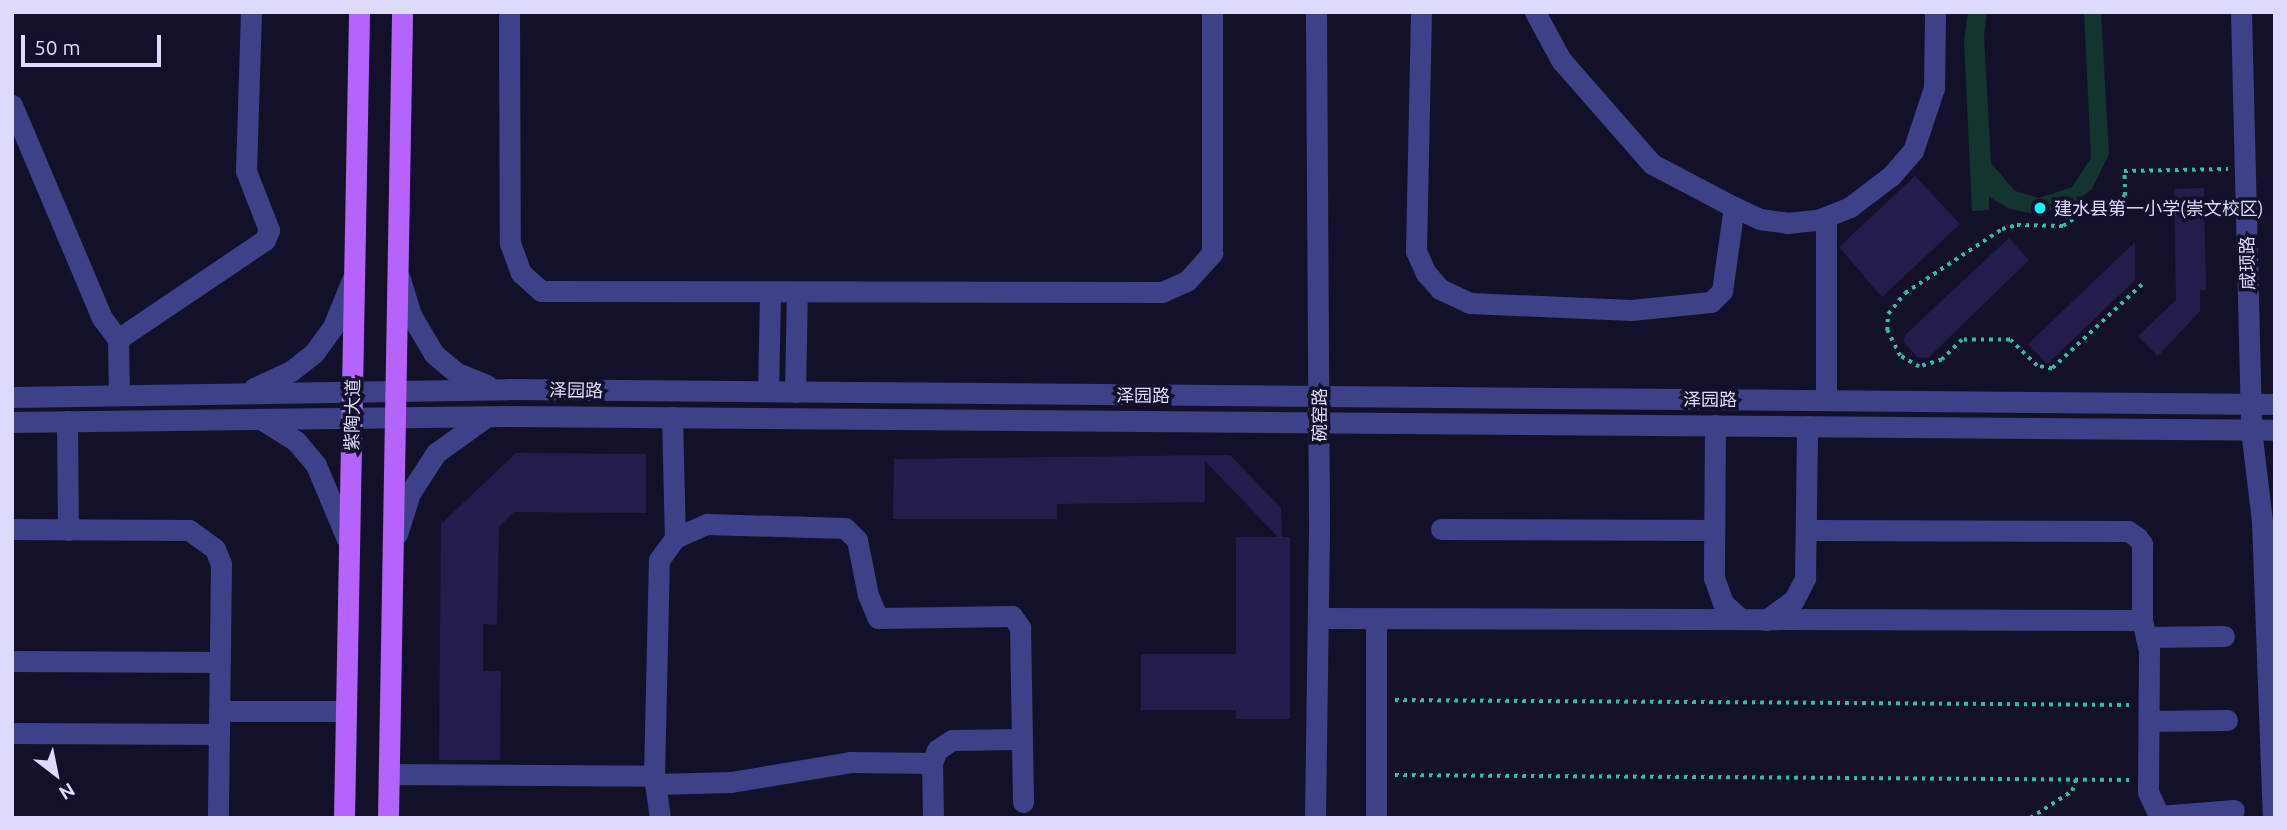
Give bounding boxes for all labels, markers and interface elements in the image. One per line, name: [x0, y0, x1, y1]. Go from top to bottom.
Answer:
scale bar: [24, 21, 164, 65]
text: 50 m: [34, 35, 81, 59]
place label: 建水县第一小学(崇文校区): [2054, 197, 2263, 219]
marker: 建水县第一小学(崇文校区): [2032, 200, 2048, 216]
street label: 咸顼路: [2236, 236, 2258, 290]
street label: 紫陶大道: [341, 379, 363, 451]
street label: 泽园路: [549, 379, 603, 401]
street label: 泽园路: [1116, 384, 1170, 406]
street label: 碗窑路: [1308, 388, 1330, 442]
street label: 泽园路: [1683, 388, 1737, 410]
north arrow: [21, 739, 91, 809]
text: N: [55, 779, 79, 805]

